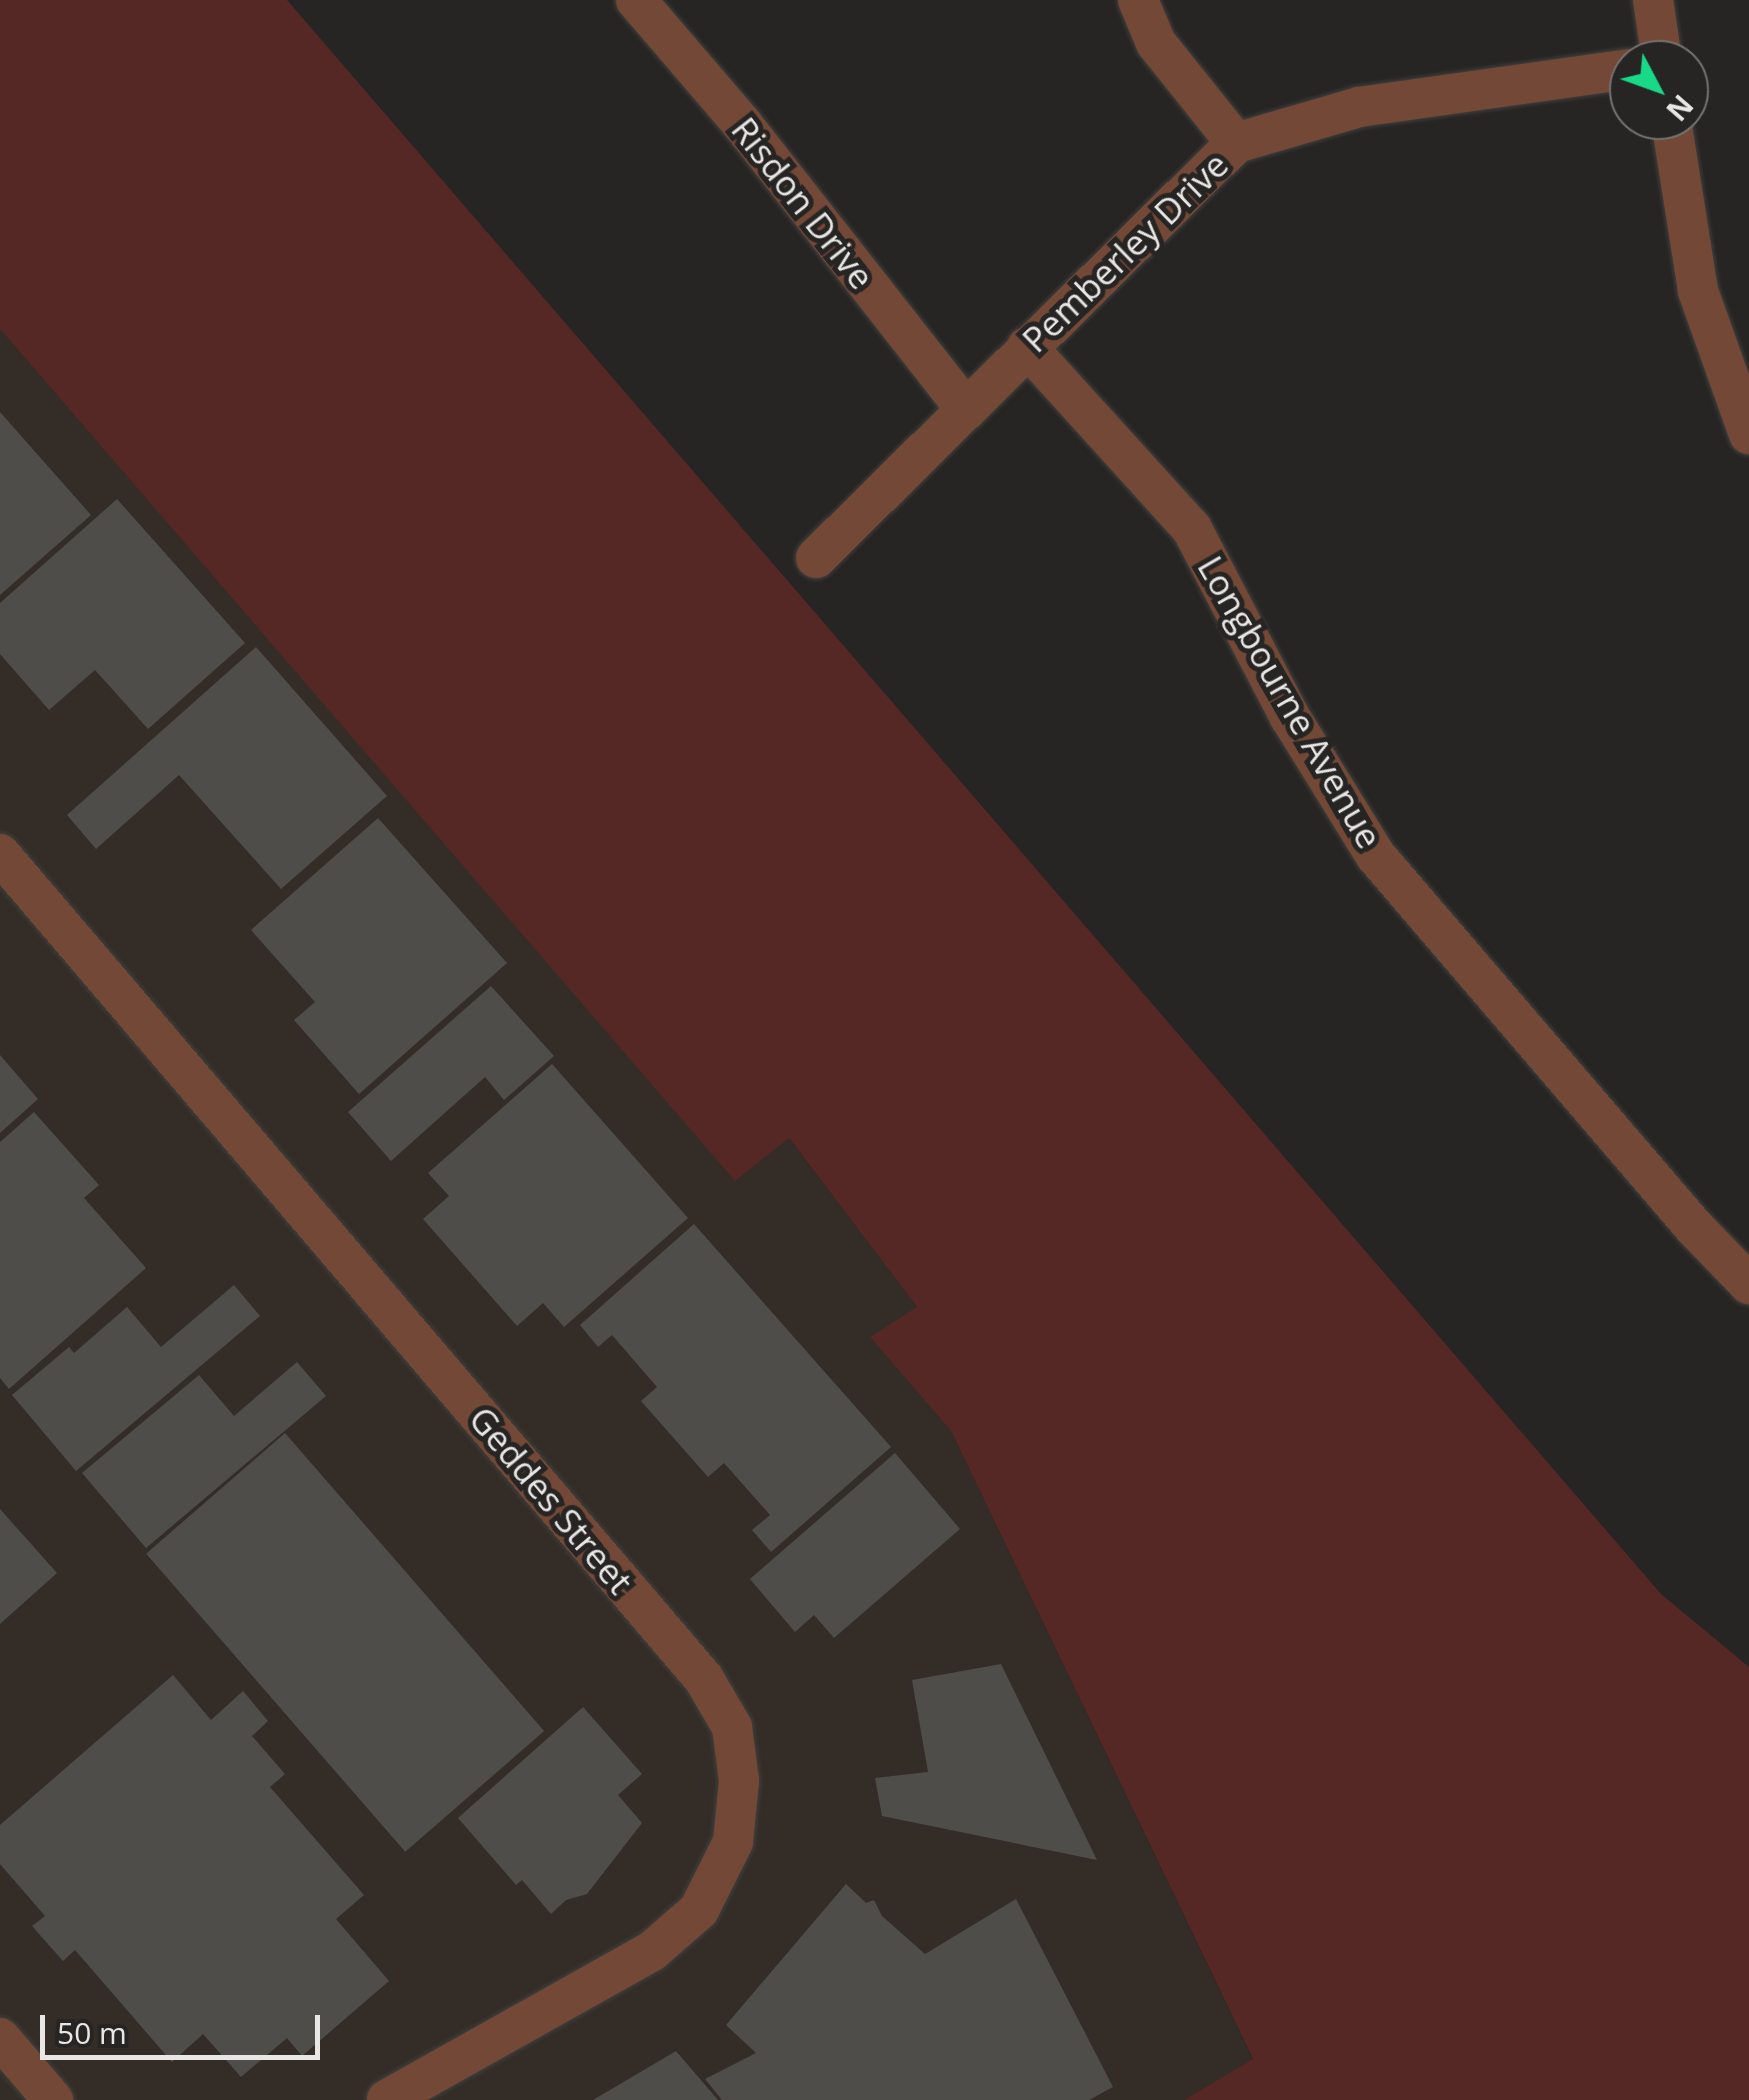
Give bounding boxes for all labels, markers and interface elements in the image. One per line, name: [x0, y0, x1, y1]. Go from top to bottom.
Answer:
north arrow: [1609, 40, 1709, 140]
text: N: [1658, 87, 1702, 129]
street label: Risdon Drive: [723, 109, 883, 297]
street label: Pemberley Drive: [1014, 143, 1236, 361]
street label: Longbourne Avenue: [1189, 549, 1391, 855]
street label: Geddes Street: [461, 1398, 641, 1602]
scale bar: [45, 1995, 325, 2057]
text: 50 m: [57, 2012, 127, 2053]

